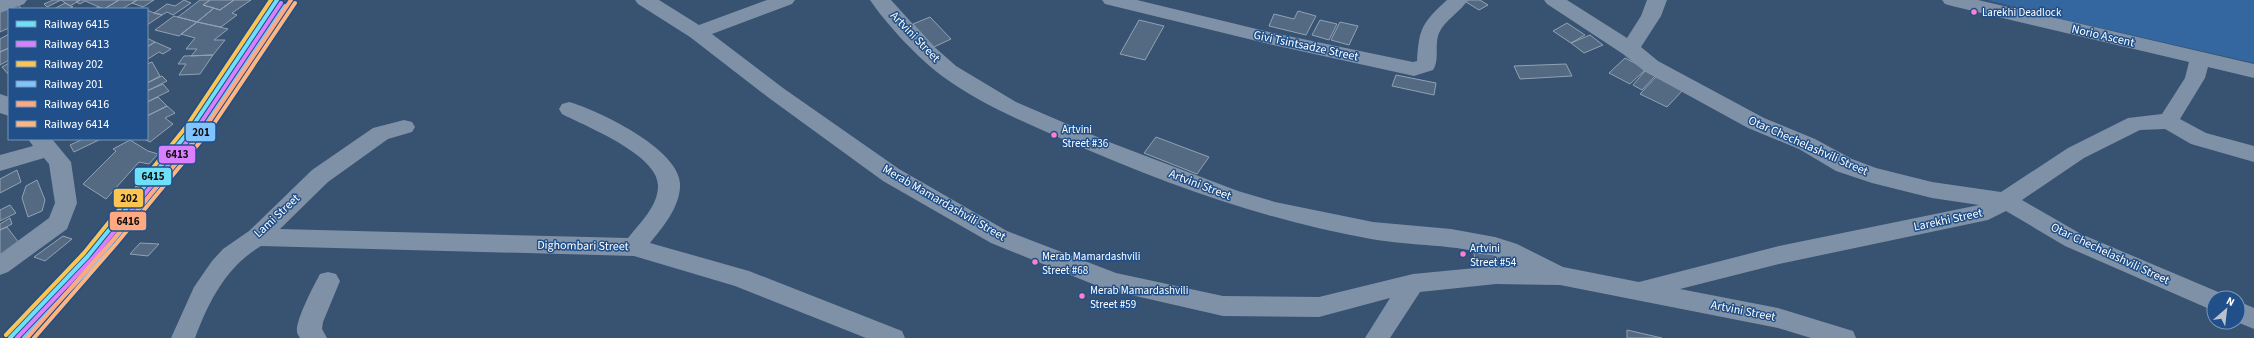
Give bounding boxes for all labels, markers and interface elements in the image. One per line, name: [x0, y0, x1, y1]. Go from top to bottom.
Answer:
place label: Larekhi Deadlock: [1982, 5, 2062, 20]
marker: Larekhi Deadlock: [1969, 7, 1979, 17]
legend: [8, 8, 148, 140]
street label: Artvini Street: [886, 8, 944, 66]
text: Railway 6415: [44, 16, 109, 33]
street label: Norio Ascent: [2070, 21, 2136, 51]
street label: Givi Tsintsadze Street: [1252, 27, 1360, 65]
text: Railway 6413: [44, 36, 109, 53]
text: Railway 202: [44, 56, 103, 73]
text: Railway 201: [44, 76, 103, 93]
text: Railway 6416: [44, 96, 109, 113]
street label: Otar Chechelashvili Street: [1745, 112, 1871, 180]
text: Railway 6414: [44, 116, 109, 133]
line badge: 201: [185, 122, 216, 142]
place label: Artvini Street #36: [1062, 122, 1109, 151]
text: 201: [192, 125, 210, 140]
marker: Artvini Street #36: [1049, 130, 1059, 140]
line badge: 6413: [158, 145, 196, 164]
text: 6413: [165, 147, 189, 162]
street label: Merab Mamardashvili Street: [879, 161, 1009, 245]
street label: Artvini Street: [1166, 165, 1234, 205]
line badge: 6415: [134, 167, 172, 186]
text: 6415: [141, 169, 165, 184]
line badge: 202: [113, 188, 144, 208]
street label: Lami Street: [250, 190, 304, 242]
text: 202: [120, 191, 138, 206]
street label: Larekhi Street: [1912, 204, 1984, 236]
line badge: 6416: [109, 211, 147, 231]
text: 6416: [116, 214, 140, 229]
street label: Otar Chechelashvili Street: [2048, 219, 2172, 289]
street label: Dighombari Street: [537, 237, 629, 255]
place label: Artvini Street #54: [1470, 241, 1517, 270]
place label: Merab Mamardashvili Street #68: [1042, 249, 1140, 278]
marker: Artvini Street #54: [1458, 249, 1468, 259]
marker: Merab Mamardashvili Street #68: [1030, 257, 1040, 267]
place label: Merab Mamardashvili Street #59: [1090, 283, 1188, 312]
north arrow: [2206, 290, 2246, 330]
marker: Merab Mamardashvili Street #59: [1077, 291, 1087, 301]
text: N: [2224, 293, 2237, 310]
street label: Artvini Street: [1709, 296, 1777, 326]

